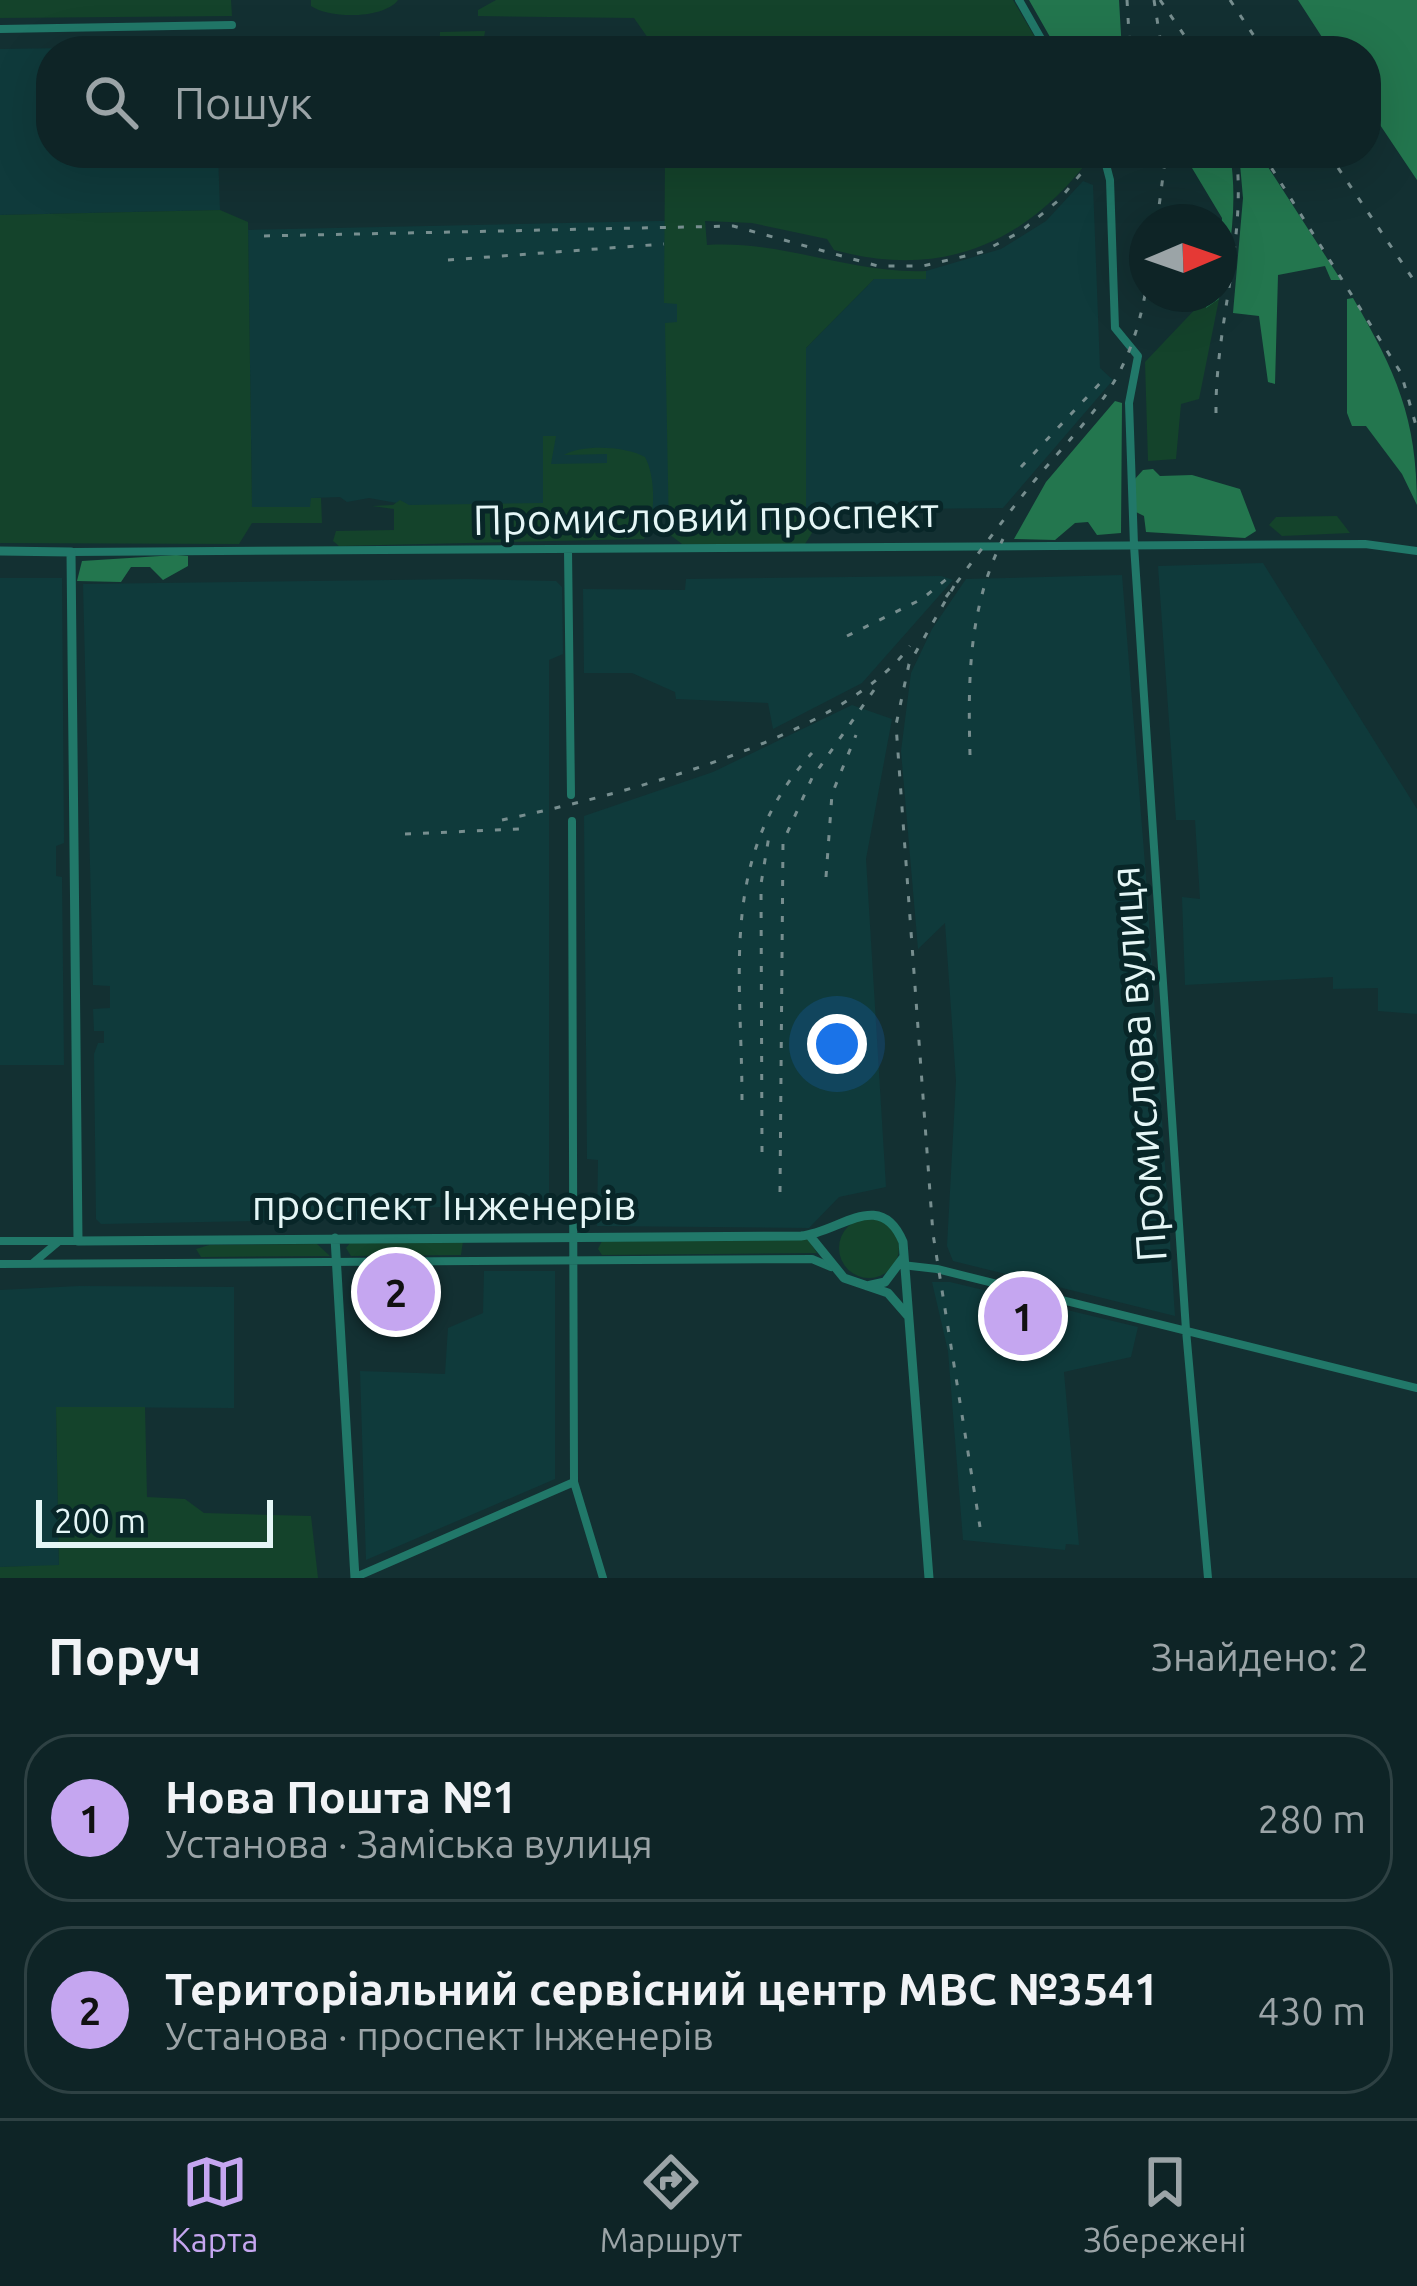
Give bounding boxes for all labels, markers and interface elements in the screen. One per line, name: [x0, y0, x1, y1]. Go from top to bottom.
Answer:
search box: [36, 36, 1381, 168]
icon: search: [78, 69, 144, 135]
text: Пошук: [174, 77, 313, 128]
north arrow: [1129, 204, 1237, 312]
street label: Промисловий проспект: [473, 488, 940, 543]
street label: Промислова вулиця: [1100, 865, 1175, 1263]
your location: [807, 1014, 867, 1074]
street label: проспект Інженерів: [252, 1181, 636, 1228]
pin: 2: [357, 1247, 435, 1337]
pin: 1: [984, 1271, 1062, 1361]
scale bar: [36, 1494, 273, 1547]
text: 200 m: [54, 1502, 146, 1539]
text: Поруч: [48, 1627, 201, 1685]
text: Знайдено: 2: [1151, 1635, 1369, 1678]
text: Нова Пошта №1: [165, 1771, 517, 1822]
text: 1: [79, 1797, 101, 1840]
text: 280 m: [1257, 1797, 1366, 1840]
text: Установа · Заміська вулиця: [165, 1822, 653, 1865]
text: Територіальний сервісний центр МВС №3541: [165, 1963, 1159, 2014]
text: 2: [79, 1989, 101, 2032]
text: 430 m: [1257, 1989, 1366, 2032]
text: Установа · проспект Інженерів: [165, 2014, 714, 2057]
tab: Карта: [171, 2149, 259, 2258]
tab: Маршрут: [600, 2149, 742, 2258]
tab: Збережені: [1083, 2149, 1246, 2258]

